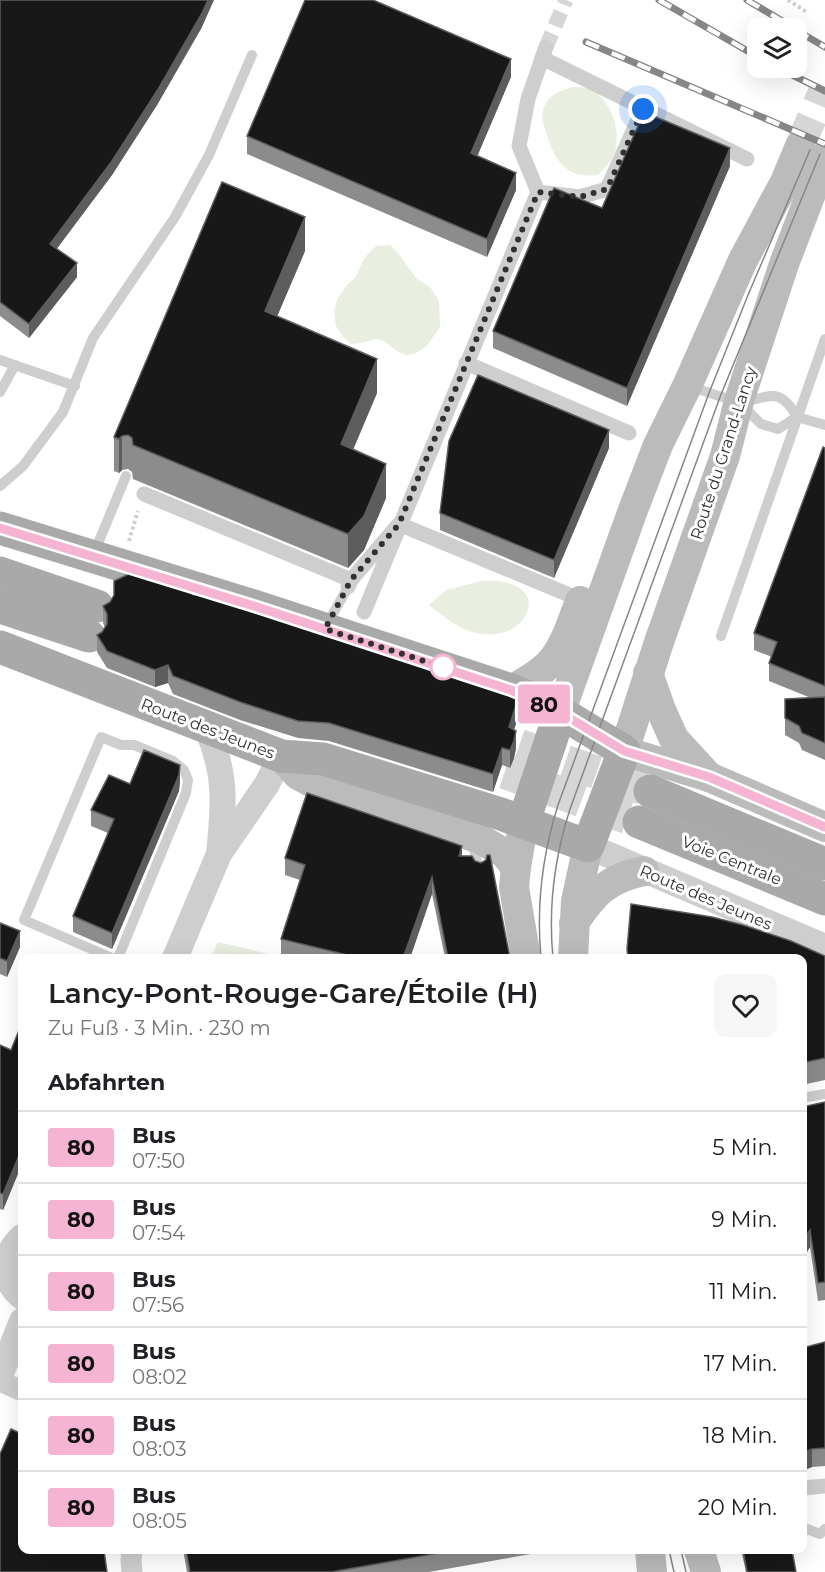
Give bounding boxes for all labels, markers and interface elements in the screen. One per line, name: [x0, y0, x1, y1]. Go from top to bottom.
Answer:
map controls: [747, 18, 807, 78]
button: layers: [747, 18, 807, 78]
your location: [628, 94, 658, 124]
street label: Route du Grand-Lancy: [686, 364, 761, 542]
unlabelled marker: [430, 654, 456, 680]
line badge: 80: [517, 684, 571, 724]
text: 80: [530, 692, 558, 717]
street label: Route des Jeunes: [138, 694, 278, 763]
street label: Voie Centrale: [679, 832, 784, 889]
street label: Route des Jeunes: [637, 861, 775, 934]
button: heart: [714, 974, 777, 1037]
text: Lancy-Pont-Rouge-Gare/Étoile (H): [48, 976, 538, 1010]
text: Zu Fuß · 3 Min. · 230 m: [48, 1016, 271, 1040]
text: Abfahrten: [48, 1069, 165, 1096]
text: Bus: [132, 1122, 176, 1149]
text: 5 Min.: [712, 1134, 777, 1161]
text: 80: [67, 1135, 95, 1160]
text: 07:50: [132, 1149, 185, 1173]
text: Bus: [132, 1194, 176, 1221]
text: 9 Min.: [711, 1206, 777, 1233]
text: 80: [67, 1207, 95, 1232]
text: 07:54: [132, 1221, 185, 1245]
text: Bus: [132, 1266, 176, 1293]
text: 11 Min.: [709, 1278, 777, 1305]
text: 80: [67, 1279, 95, 1304]
text: 07:56: [132, 1293, 184, 1317]
text: Bus: [132, 1338, 176, 1365]
text: 17 Min.: [704, 1350, 777, 1377]
text: 80: [67, 1351, 95, 1376]
text: 08:02: [132, 1365, 187, 1389]
text: Bus: [132, 1410, 176, 1437]
text: 18 Min.: [703, 1422, 777, 1449]
text: 80: [67, 1423, 95, 1448]
text: 08:03: [132, 1437, 187, 1461]
text: Bus: [132, 1482, 176, 1509]
text: 20 Min.: [698, 1494, 777, 1521]
text: 80: [67, 1495, 95, 1520]
text: 08:05: [132, 1509, 187, 1533]

